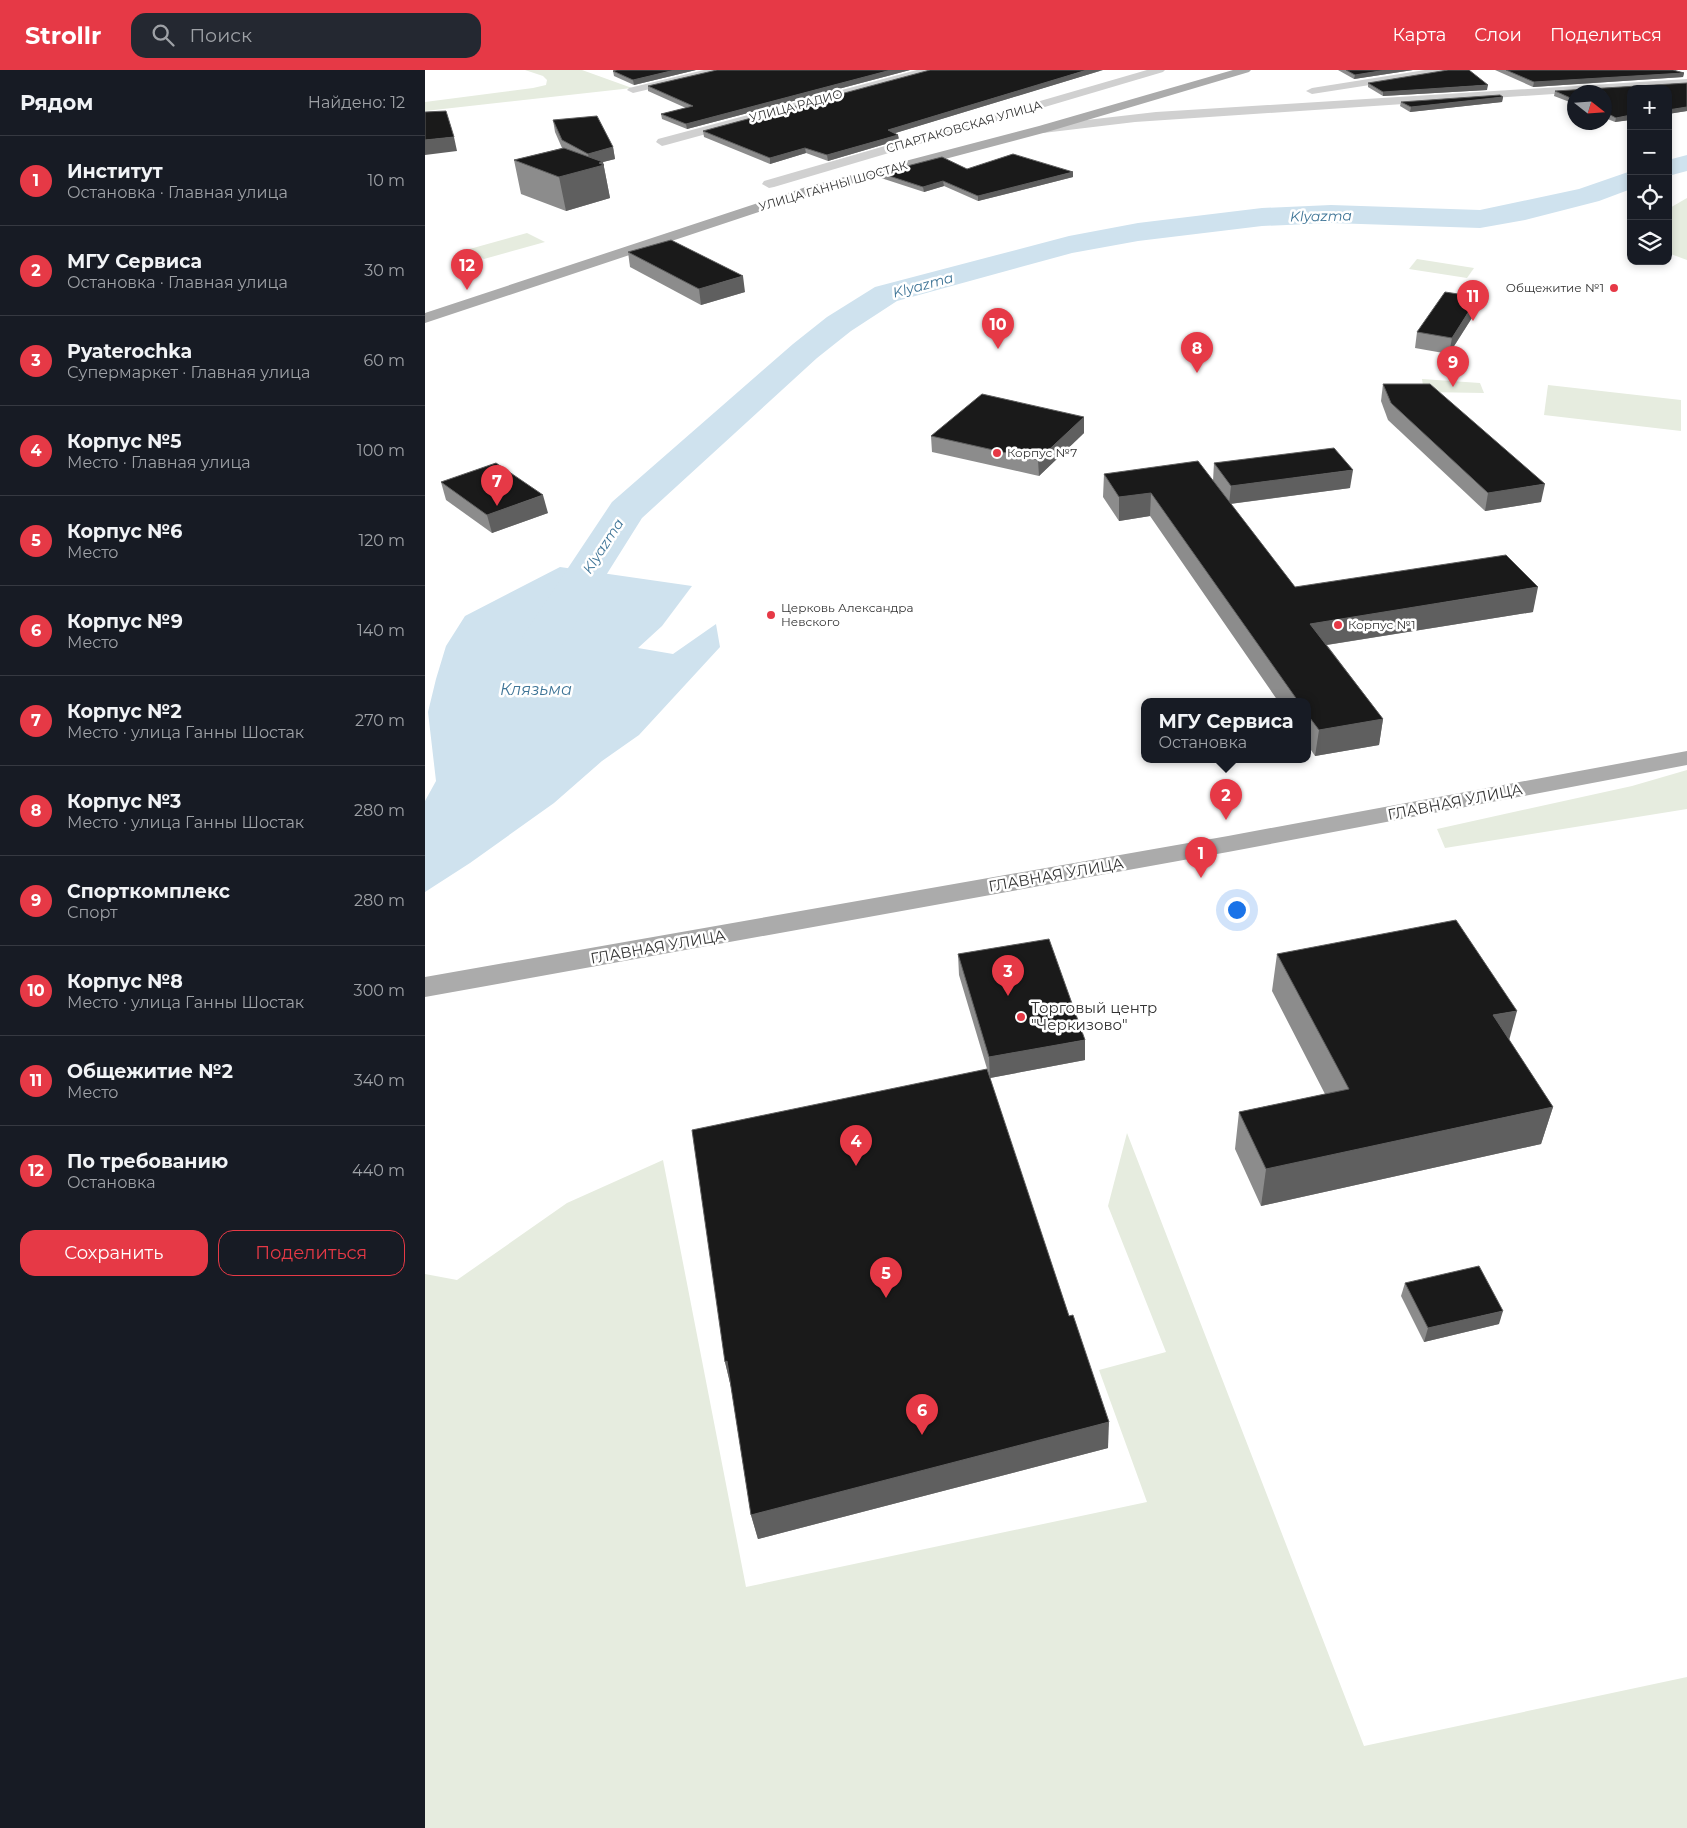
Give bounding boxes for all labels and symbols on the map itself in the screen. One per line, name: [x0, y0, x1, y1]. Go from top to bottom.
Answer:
north arrow: [1567, 85, 1612, 130]
street label: УЛИЦА РАДИО: [748, 86, 844, 125]
street label: СПАРТАКОВСКАЯ УЛИЦА: [884, 97, 1044, 156]
street label: УЛИЦА ГАННЫ ШОСТАК: [757, 157, 909, 214]
water label: Klyazma: [1290, 206, 1352, 226]
pin: 12: [451, 249, 483, 290]
water label: Klyazma: [891, 268, 955, 302]
pin: 11: [1457, 280, 1489, 321]
place label: Общежитие №1: [1506, 280, 1604, 295]
marker: Общежитие №1: [1608, 282, 1620, 294]
pin: 10: [982, 308, 1014, 349]
pin: 8: [1181, 332, 1213, 373]
pin: 9: [1437, 346, 1469, 387]
place label: Корпус №7: [1007, 445, 1077, 460]
marker: Корпус №7: [991, 447, 1003, 459]
pin: 7: [481, 465, 513, 506]
water label: Klyazma: [579, 515, 627, 577]
place label: Церковь Александра Невского: [781, 600, 914, 629]
marker: Церковь Александра Невского: [765, 609, 777, 621]
place label: Корпус №1: [1348, 617, 1416, 632]
marker: Корпус №1: [1332, 619, 1344, 631]
water label: Клязьма: [500, 680, 572, 699]
pin: 2: [1210, 779, 1242, 820]
street label: ГЛАВНАЯ УЛИЦА: [1386, 779, 1524, 824]
pin: 1: [1185, 837, 1217, 878]
street label: ГЛАВНАЯ УЛИЦА: [987, 853, 1125, 896]
your location: [1224, 897, 1250, 923]
street label: ГЛАВНАЯ УЛИЦА: [589, 925, 727, 968]
pin: 3: [992, 955, 1024, 996]
place label: Торговый центр "Черкизово": [1031, 998, 1157, 1034]
marker: Торговый центр "Черкизово": [1015, 1011, 1027, 1023]
pin: 4: [840, 1125, 872, 1166]
pin: 5: [870, 1257, 902, 1298]
pin: 6: [906, 1394, 938, 1435]

